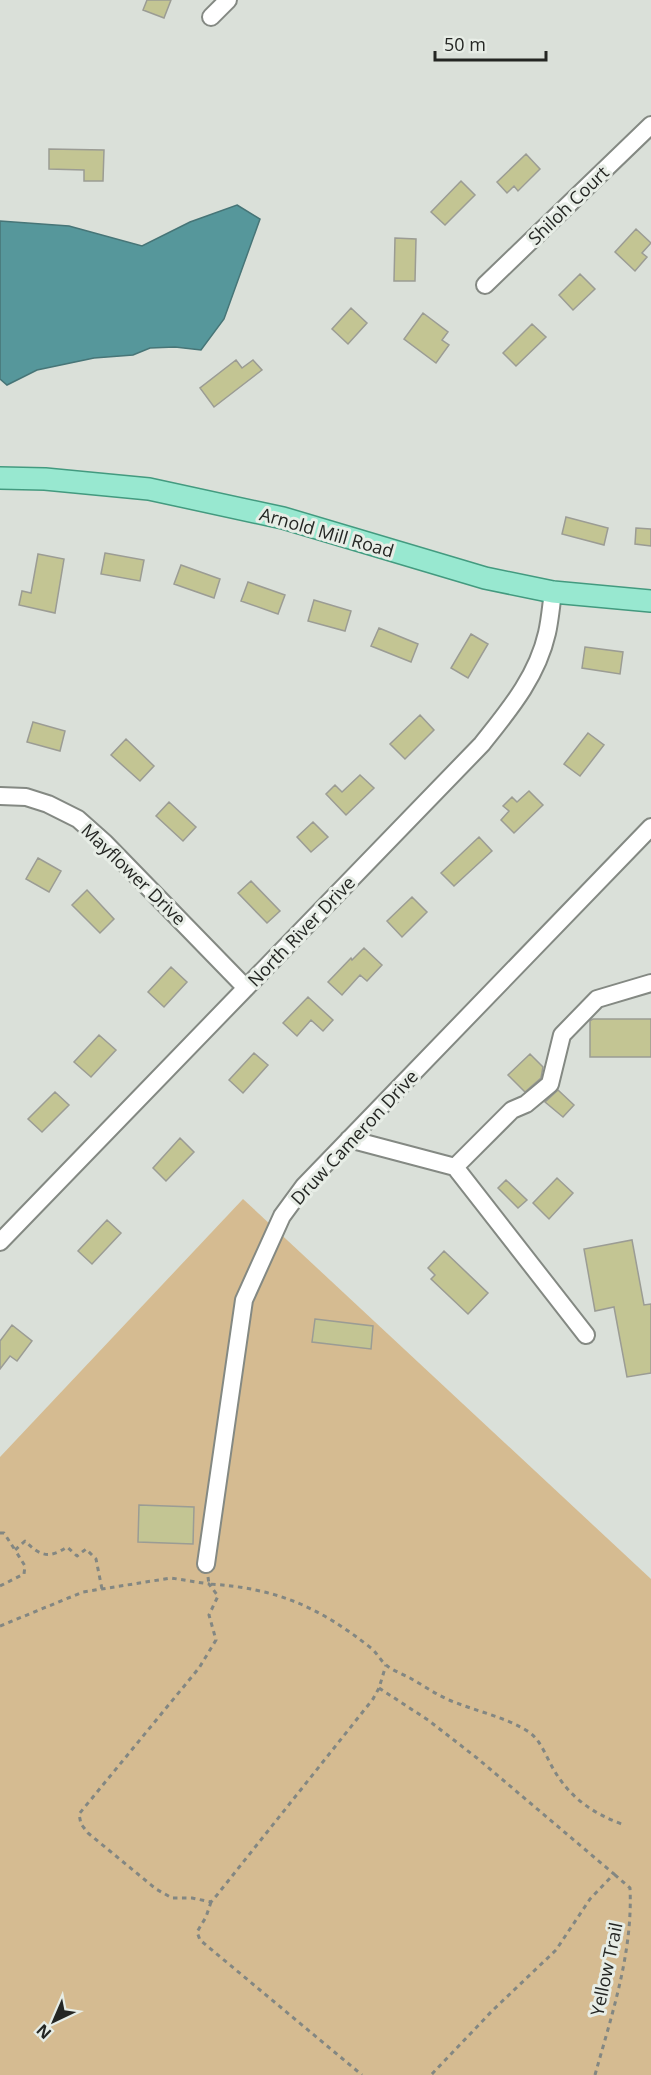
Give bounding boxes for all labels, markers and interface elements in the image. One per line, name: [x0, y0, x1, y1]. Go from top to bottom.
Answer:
scale bar: [435, 24, 546, 62]
text: 50 m: [444, 32, 486, 56]
street label: Shiloh Court: [522, 160, 614, 250]
street label: Arnold Mill Road: [257, 501, 397, 563]
street label: Mayflower Drive: [76, 818, 192, 930]
street label: North River Drive: [242, 871, 360, 991]
street label: Druw Cameron Drive: [285, 1064, 423, 1210]
street label: Yellow Trail: [584, 1920, 628, 2018]
north arrow: [24, 1991, 84, 2051]
text: N: [31, 2019, 56, 2044]

